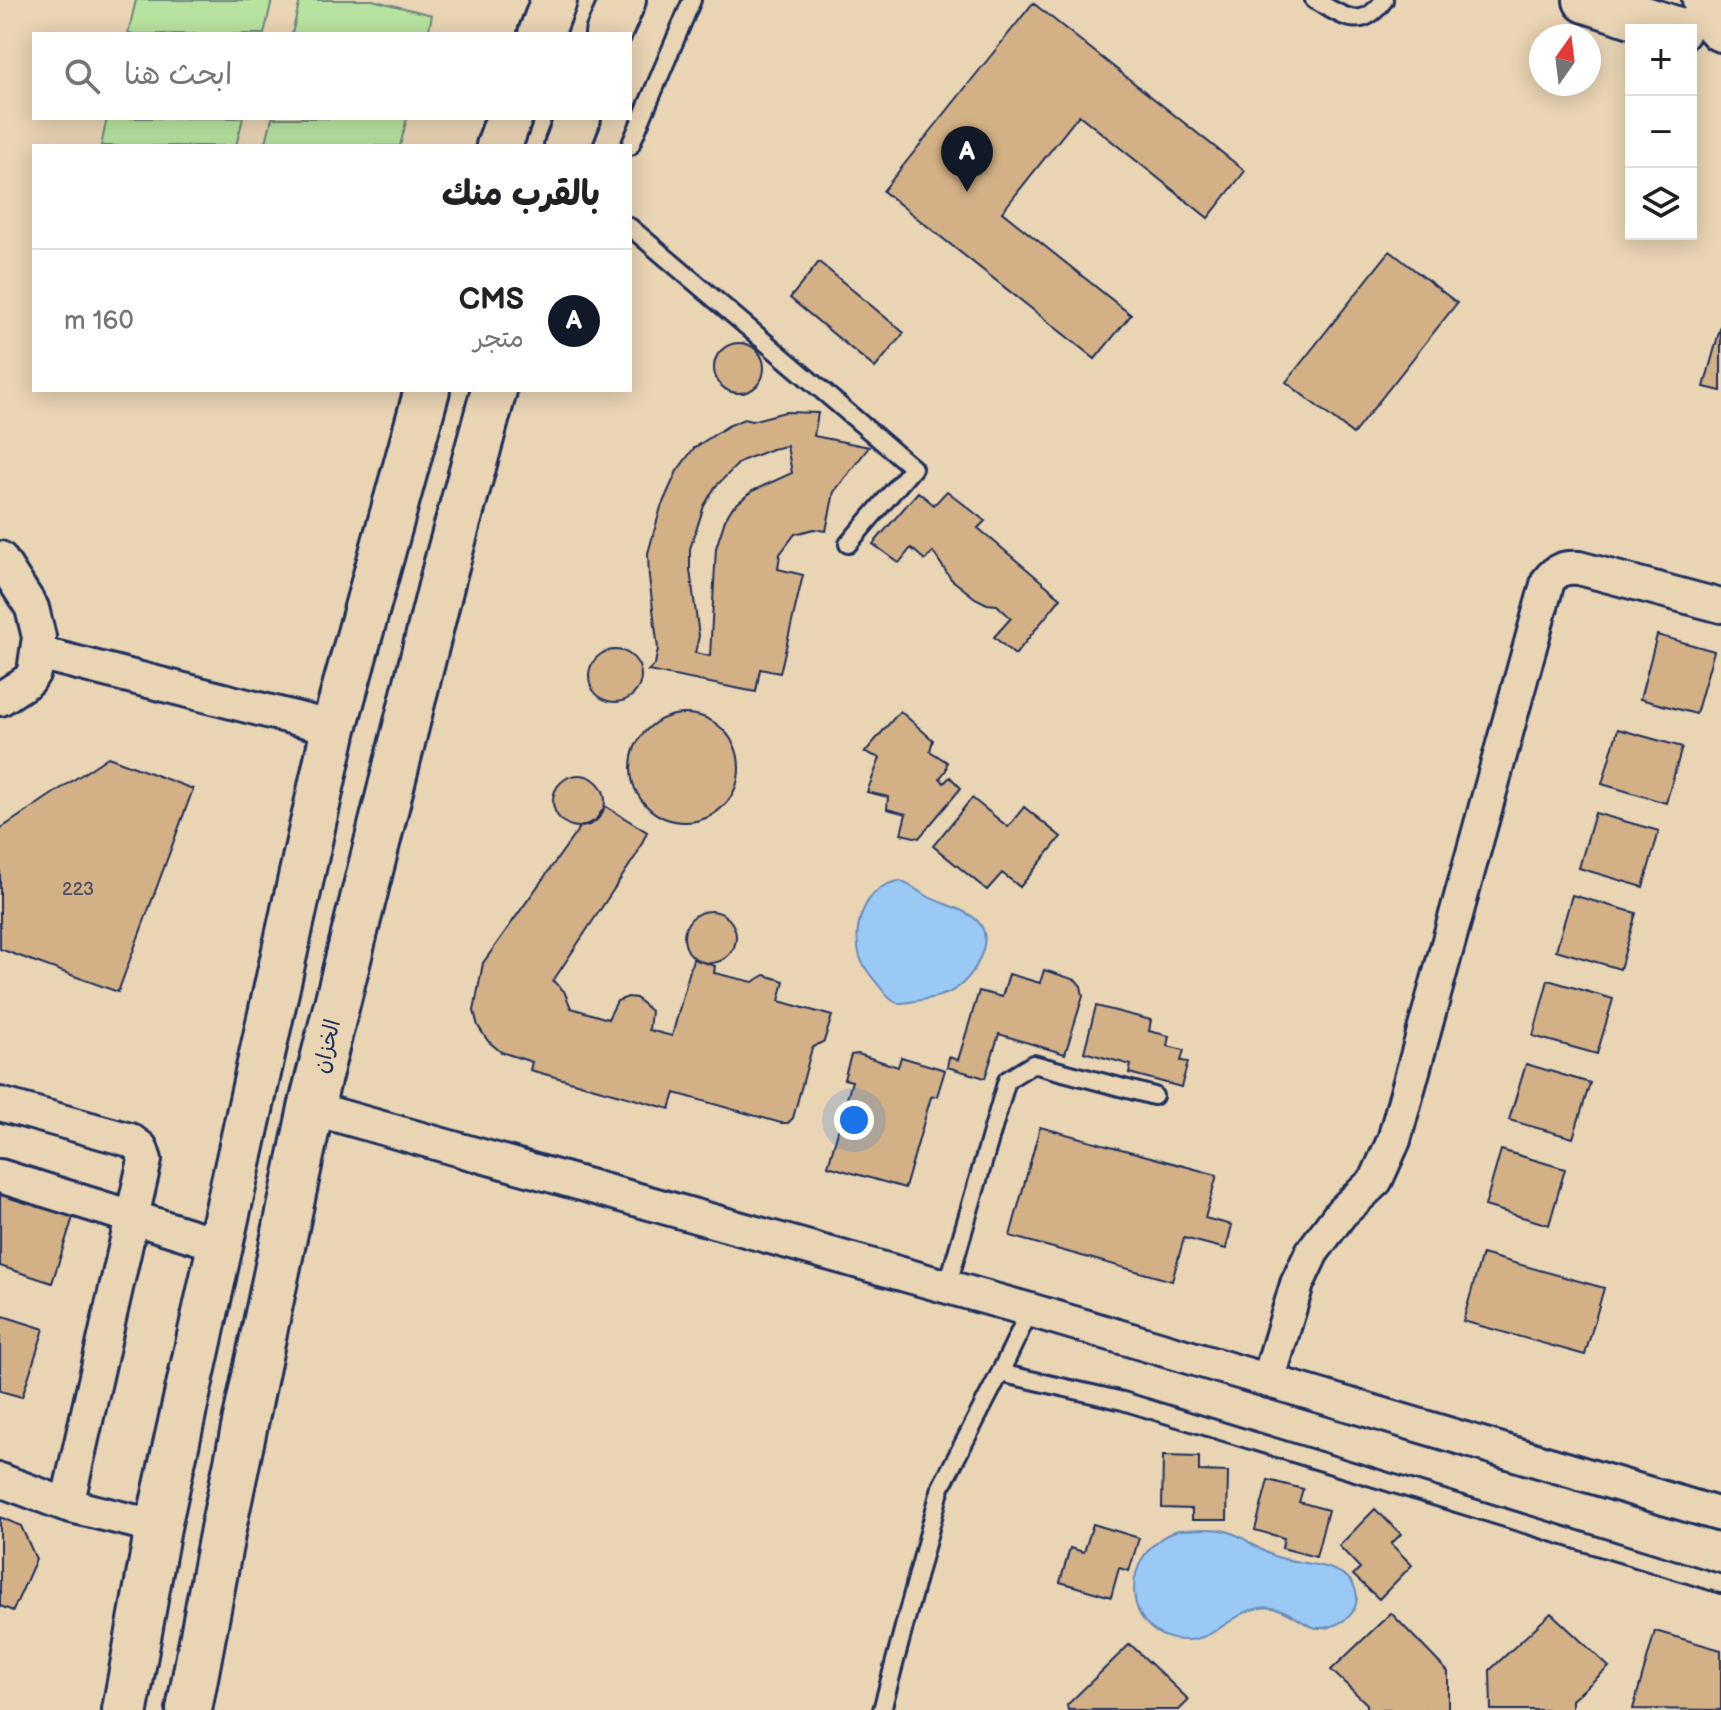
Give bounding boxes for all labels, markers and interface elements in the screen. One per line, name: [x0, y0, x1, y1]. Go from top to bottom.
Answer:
north arrow: [1529, 24, 1601, 96]
map controls: [1625, 24, 1697, 240]
button: +: [1625, 24, 1697, 96]
search box: [32, 32, 632, 120]
icon: search: [60, 54, 104, 98]
text: ابحث هنا: [124, 57, 232, 93]
button: −: [1625, 96, 1697, 168]
pin: A: [941, 126, 993, 192]
button: layers: [1625, 168, 1697, 240]
text: بالقرب منك: [442, 174, 600, 215]
text: CMS: [459, 282, 524, 318]
text: 160 m: [64, 306, 134, 337]
text: A: [566, 306, 582, 337]
text: متجر: [473, 324, 524, 355]
house number: 223: [62, 879, 94, 900]
street label: الخزان: [308, 1017, 347, 1076]
your location: [834, 1100, 874, 1140]

